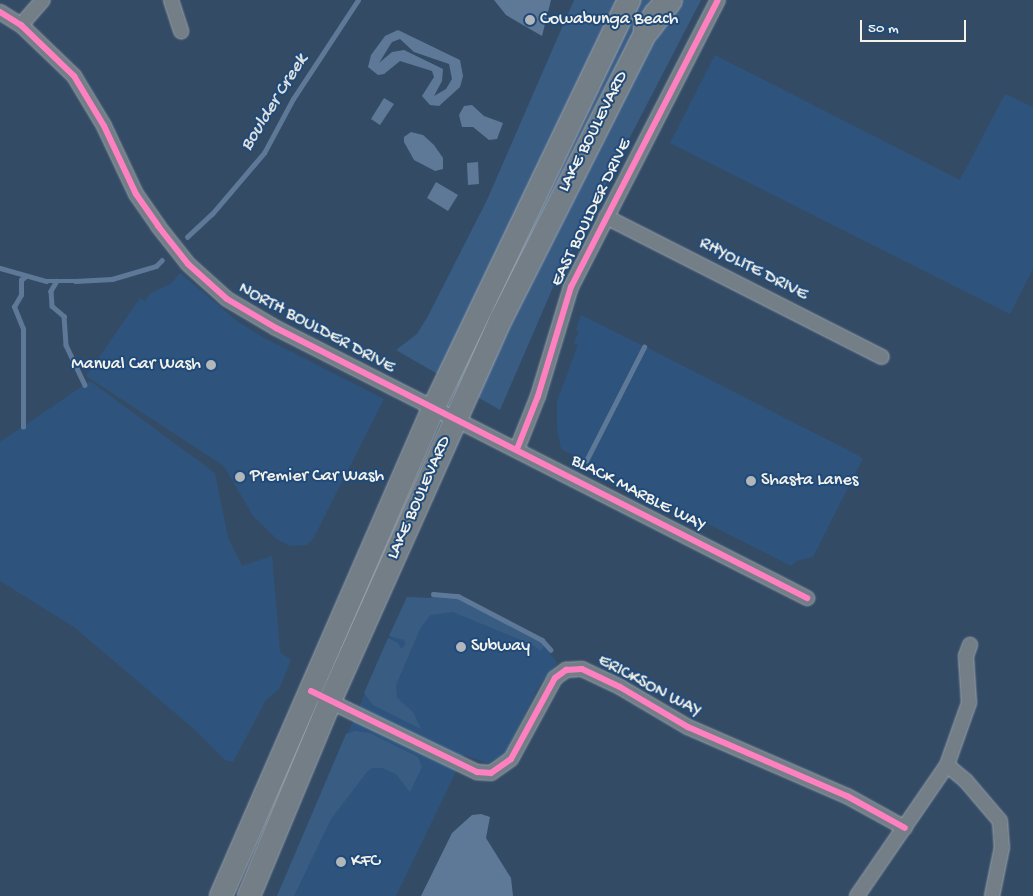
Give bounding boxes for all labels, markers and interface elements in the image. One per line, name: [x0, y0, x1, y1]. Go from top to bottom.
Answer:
place label: Cowabunga Beach: [540, 9, 678, 31]
scale bar: [863, 10, 969, 42]
marker: Cowabunga Beach: [524, 14, 536, 26]
text: 50 m: [868, 20, 899, 38]
water label: Boulder Creek: [236, 50, 314, 156]
street label: LAKE BOULEVARD: [554, 68, 634, 196]
street label: EAST BOULDER DRIVE: [547, 136, 637, 290]
street label: RHYOLITE DRIVE: [695, 233, 811, 307]
street label: NORTH BOULDER DRIVE: [234, 279, 398, 379]
place label: Manual Car Wash: [71, 354, 201, 376]
marker: Manual Car Wash: [205, 359, 217, 371]
street label: LAKE BOULEVARD: [383, 433, 457, 563]
street label: BLACK MARBLE WAY: [567, 451, 709, 537]
place label: Premier Car Wash: [250, 466, 384, 488]
place label: Shasta Lanes: [761, 470, 858, 492]
marker: Premier Car Wash: [234, 471, 246, 483]
marker: Shasta Lanes: [745, 475, 757, 487]
place label: Subway: [471, 636, 530, 658]
marker: Subway: [455, 641, 467, 653]
street label: ERICKSON WAY: [594, 651, 704, 723]
place label: KFC: [351, 851, 380, 873]
marker: KFC: [335, 856, 347, 868]

